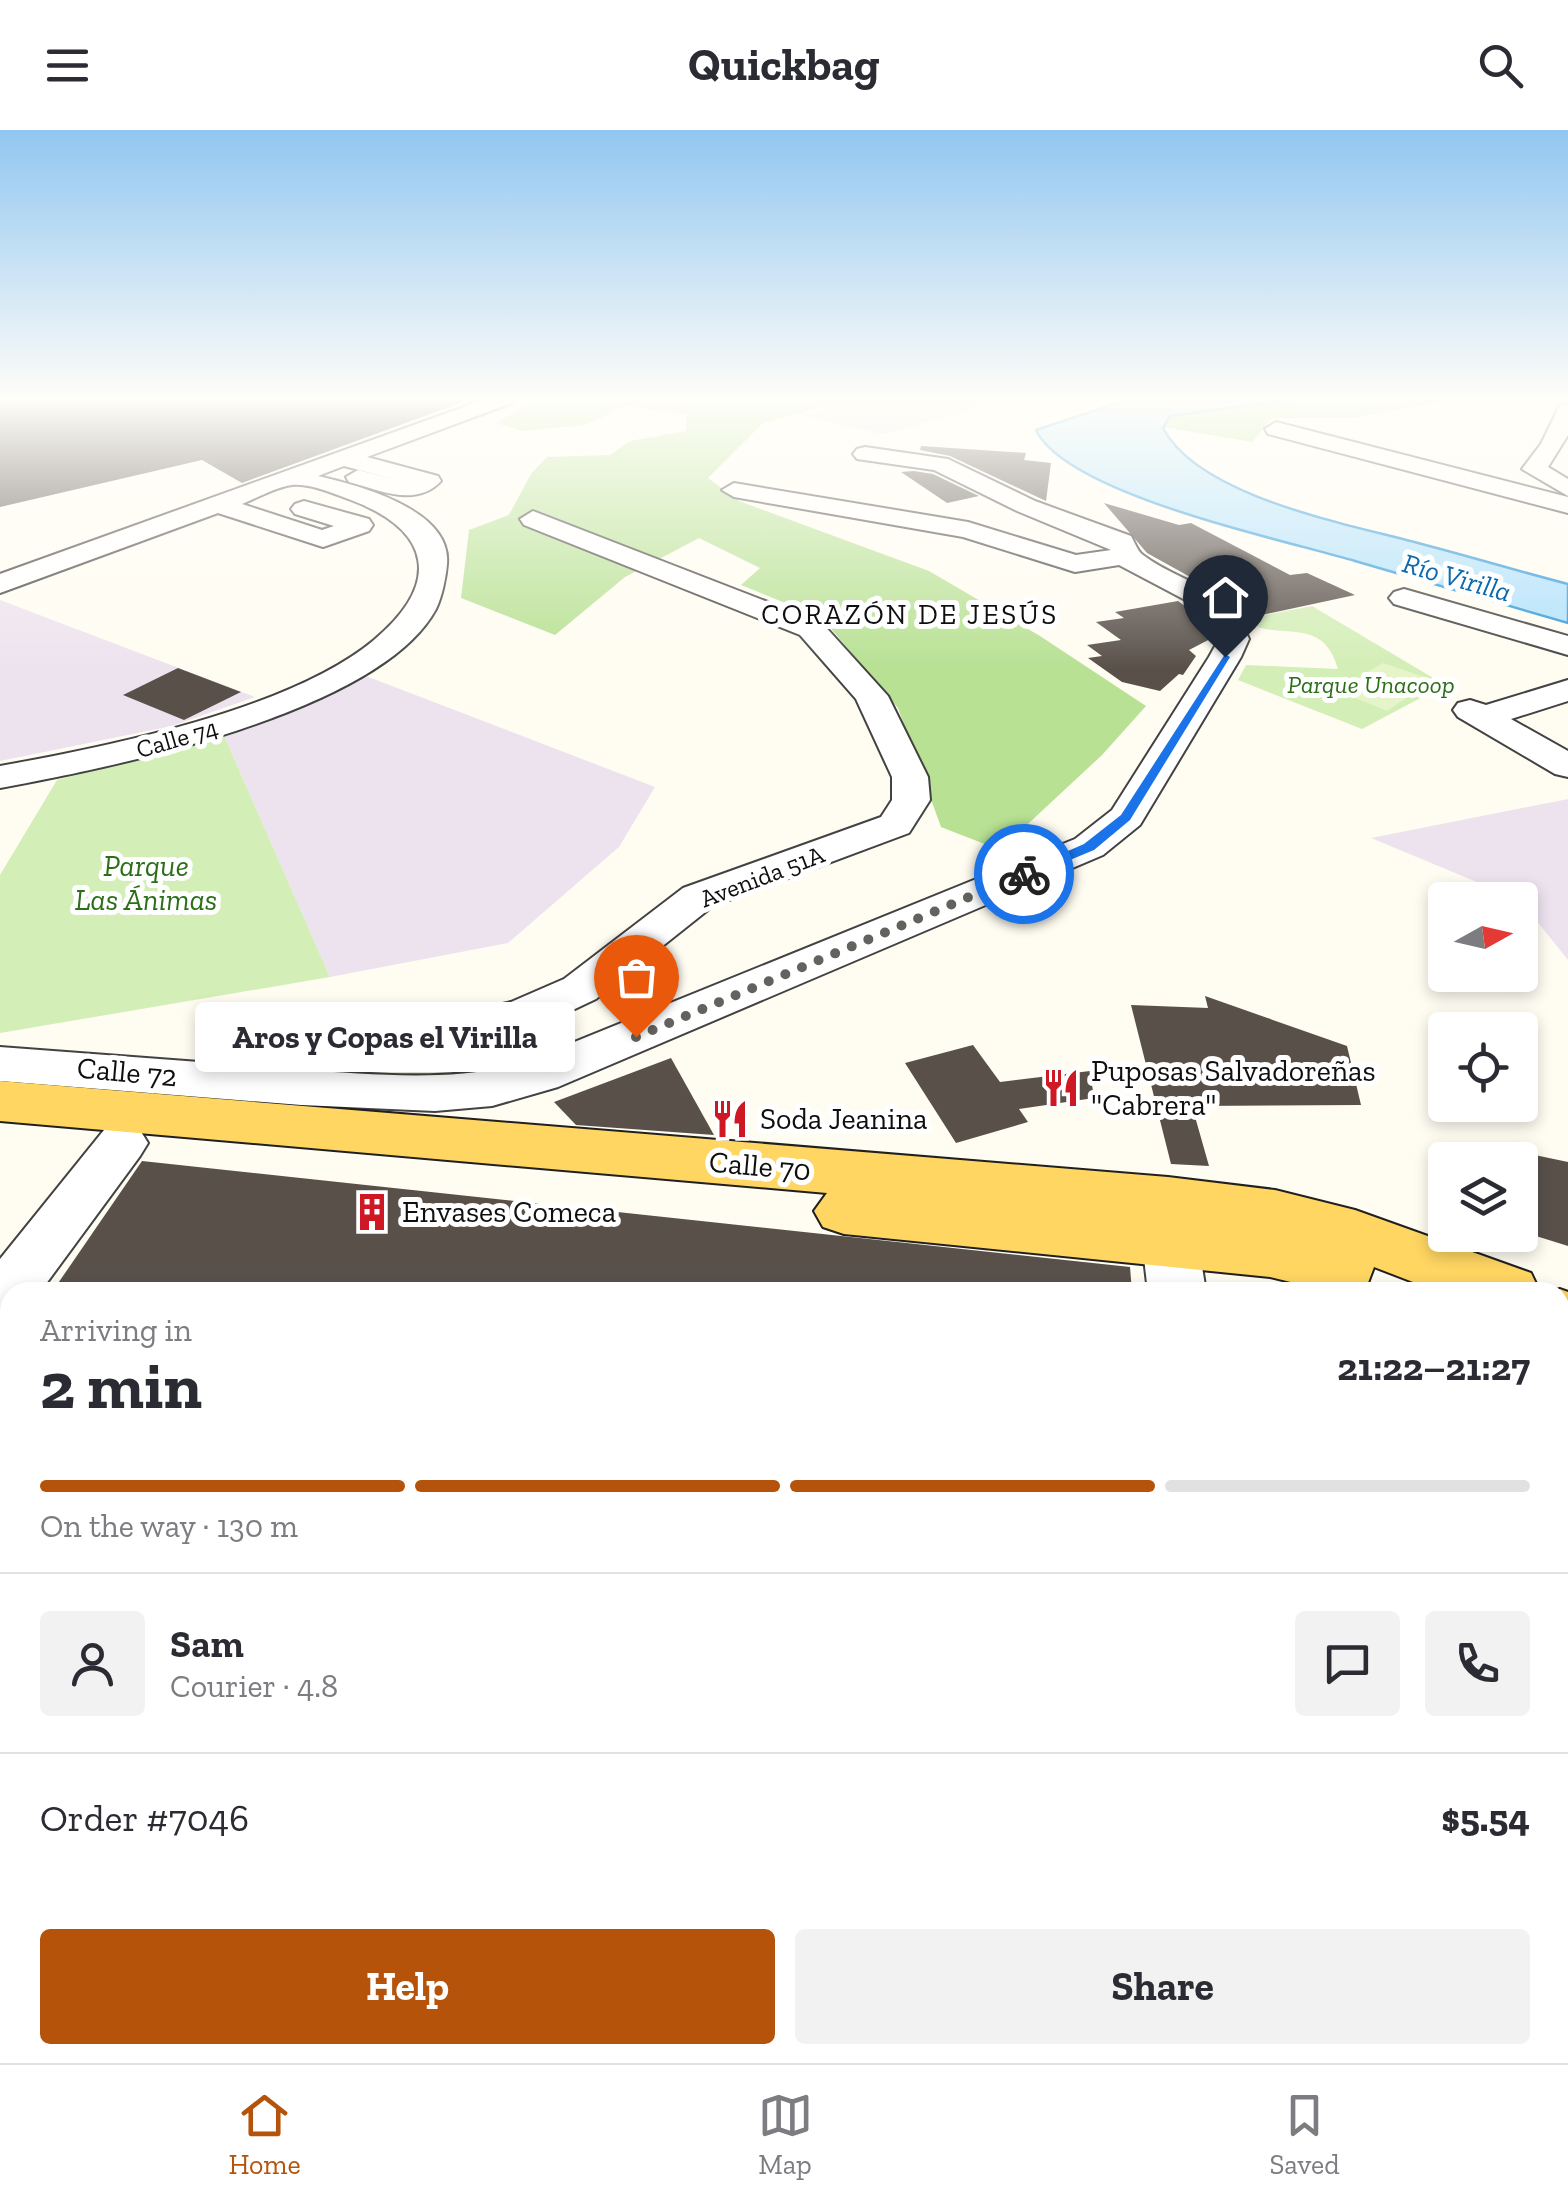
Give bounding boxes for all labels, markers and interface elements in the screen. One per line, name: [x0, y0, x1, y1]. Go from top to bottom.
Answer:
icon: menu: [40, 38, 95, 93]
text: Quickbag: [688, 38, 880, 92]
icon: search: [1473, 38, 1528, 93]
water label: Río Virilla: [1399, 546, 1515, 609]
pin: [1183, 555, 1268, 658]
icon: home: [1198, 570, 1253, 625]
district label: CORAZÓN DE JESÚS: [761, 598, 1059, 631]
park label: Parque Unacoop: [1287, 669, 1455, 699]
street label: Calle 74: [133, 712, 221, 764]
courier: [974, 824, 1074, 924]
street label: Avenida 51A: [696, 838, 829, 913]
icon: bike: [997, 847, 1052, 902]
park label: Parque Las Ánimas: [75, 848, 217, 918]
north arrow: [1428, 882, 1538, 992]
map controls: [1428, 882, 1538, 1252]
pin: [594, 935, 679, 1038]
icon: bag: [609, 950, 664, 1005]
callout: Aros y Copas el Virilla: [196, 1002, 576, 1072]
button: locate: [1428, 1012, 1538, 1122]
text: Aros y Copas el Virilla: [232, 1018, 538, 1056]
street label: Calle 72: [75, 1050, 179, 1094]
place label: Puposas Salvadoreñas "Cabrera": [1091, 1053, 1376, 1123]
restaurant icon: Puposas Salvadoreñas "Cabrera": [1040, 1067, 1082, 1109]
restaurant icon: Soda Jeanina: [709, 1098, 751, 1140]
place label: Soda Jeanina: [760, 1101, 927, 1137]
button: layers: [1428, 1142, 1538, 1252]
street label: Calle 70: [708, 1144, 812, 1188]
building icon: Envases Comeca: [351, 1191, 393, 1233]
place label: Envases Comeca: [402, 1194, 616, 1230]
text: Arriving in: [40, 1311, 192, 1349]
text: 21:22–21:27: [1337, 1344, 1530, 1390]
text: 2 min: [40, 1347, 202, 1425]
text: On the way · 130 m: [40, 1507, 298, 1545]
button: person: [40, 1611, 145, 1716]
button: chat: [1295, 1611, 1400, 1716]
button: phone: [1425, 1611, 1530, 1716]
text: Sam: [170, 1621, 244, 1667]
text: Courier · 4.8: [170, 1667, 338, 1705]
text: Order #7046: [40, 1795, 249, 1841]
text: $5.54: [1441, 1795, 1530, 1841]
button: Help: [40, 1929, 775, 2044]
button: Share: [795, 1929, 1530, 2044]
tab: Home: [228, 2088, 301, 2181]
tab: Map: [758, 2088, 813, 2181]
tab: Saved: [1269, 2088, 1340, 2181]

